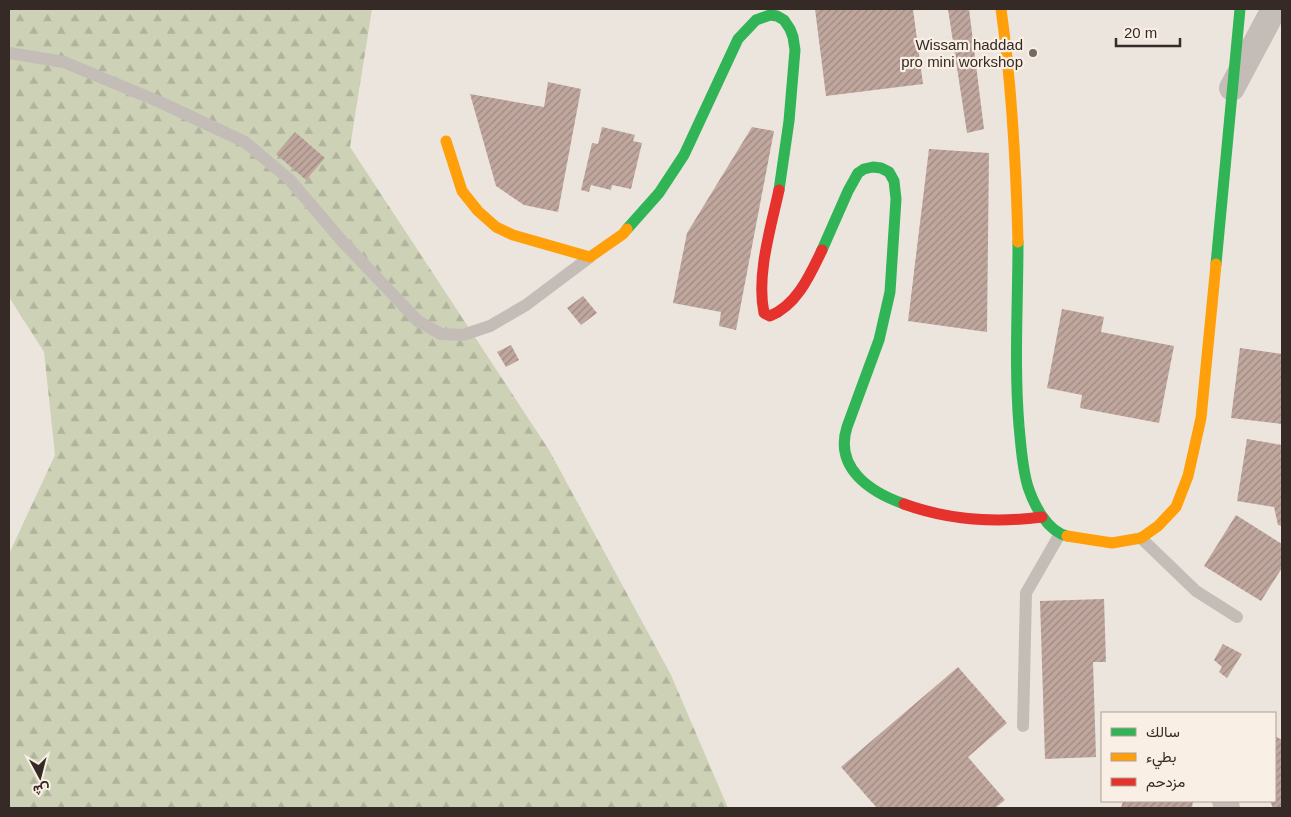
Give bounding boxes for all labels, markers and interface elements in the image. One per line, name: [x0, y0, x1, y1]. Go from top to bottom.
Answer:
scale bar: [1116, 15, 1180, 47]
text: 20 m: [1124, 24, 1157, 41]
place label: Wissam haddad pro mini workshop: [901, 36, 1023, 70]
marker: Wissam haddad pro mini workshop: [1027, 47, 1039, 59]
legend: [1101, 712, 1276, 802]
text: سالك: [1146, 723, 1180, 740]
text: بطيء: [1146, 748, 1176, 770]
north arrow: [15, 752, 65, 802]
text: مزدحم: [1146, 773, 1185, 792]
text: ش: [32, 780, 51, 799]

